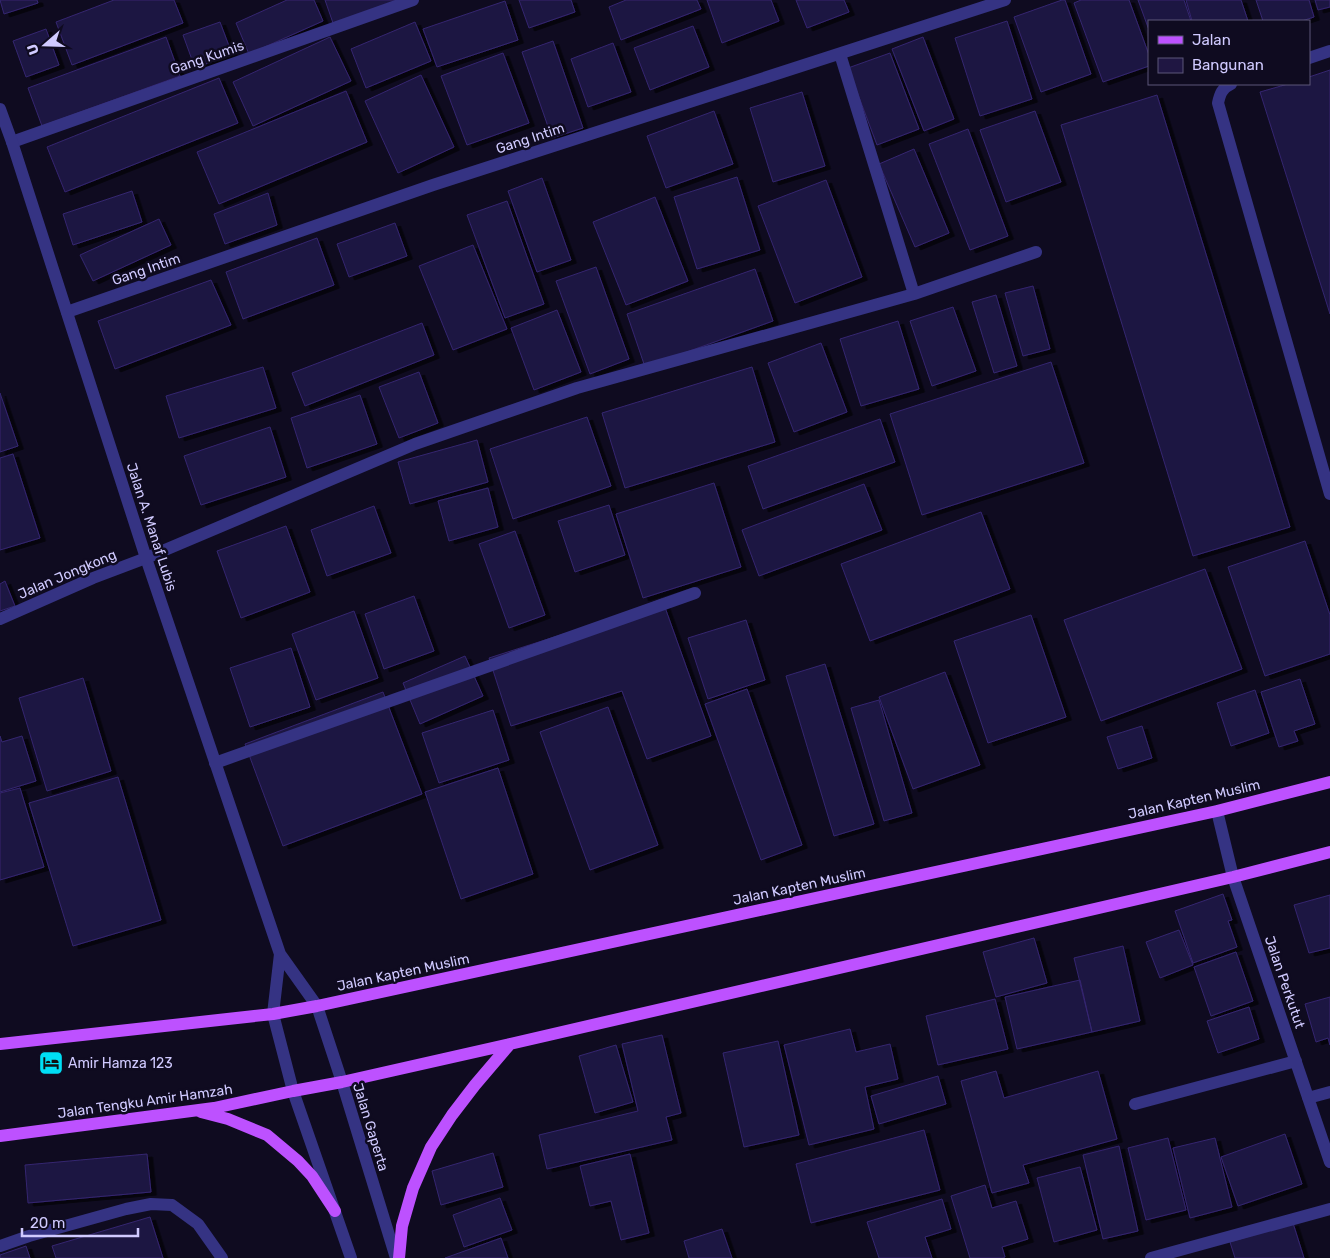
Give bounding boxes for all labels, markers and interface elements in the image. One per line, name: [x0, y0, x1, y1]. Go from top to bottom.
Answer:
north arrow: [20, 20, 70, 70]
legend: [1148, 20, 1310, 85]
text: Jalan: [1192, 31, 1231, 49]
street label: Gang Kumis: [168, 37, 246, 78]
text: U: [24, 42, 43, 57]
text: Bangunan: [1192, 56, 1264, 74]
street label: Gang Intim: [494, 119, 567, 158]
street label: Gang Intim: [110, 250, 183, 289]
street label: Jalan A. Manaf Lubis: [123, 461, 180, 594]
street label: Jalan Jongkong: [15, 546, 119, 603]
street label: Jalan Kapten Muslim: [1126, 776, 1262, 823]
street label: Jalan Kapten Muslim: [731, 864, 867, 909]
street label: Jalan Perkutut: [1261, 934, 1308, 1031]
street label: Jalan Kapten Muslim: [335, 950, 471, 995]
hotel icon: Amir Hamza 123: [38, 1050, 64, 1076]
place label: Amir Hamza 123: [68, 1055, 173, 1072]
street label: Jalan Tengku Amir Hamzah: [56, 1081, 234, 1122]
street label: Jalan Gaperta: [349, 1081, 392, 1173]
scale bar: [22, 1206, 139, 1238]
text: 20 m: [30, 1214, 65, 1232]

